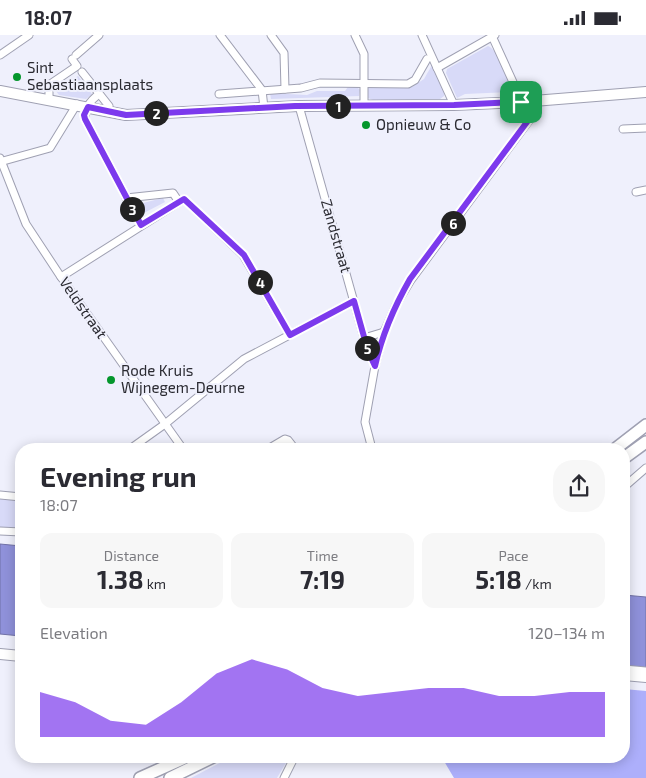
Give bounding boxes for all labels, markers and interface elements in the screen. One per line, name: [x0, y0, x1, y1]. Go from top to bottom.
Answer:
text: 18:07: [25, 6, 72, 29]
place label: Sint Sebastiaansplaats: [27, 58, 153, 93]
marker: Sint Sebastiaansplaats: [11, 71, 23, 83]
pin: [500, 81, 542, 123]
icon: arrive: [507, 88, 535, 116]
pin: 1: [326, 93, 350, 119]
text: 1: [335, 98, 342, 115]
pin: 2: [144, 101, 168, 125]
text: 2: [152, 105, 161, 122]
place label: Opnieuw & Co: [376, 115, 471, 133]
marker: Opnieuw & Co: [360, 119, 372, 131]
pin: 3: [120, 197, 144, 221]
street label: Zandstraat: [318, 197, 356, 275]
text: 3: [129, 201, 136, 218]
pin: 6: [440, 211, 466, 235]
text: 6: [449, 215, 458, 232]
pin: 4: [248, 269, 272, 295]
street label: Veldstraat: [56, 273, 112, 342]
text: 4: [256, 274, 265, 291]
pin: 5: [354, 335, 380, 361]
text: 5: [364, 340, 371, 357]
place label: Rode Kruis Wijnegem-Deurne: [121, 361, 245, 397]
marker: Rode Kruis Wijnegem-Deurne: [105, 374, 117, 386]
text: Evening run: [40, 459, 197, 493]
button: share: [553, 460, 605, 512]
text: 18:07: [40, 495, 78, 514]
text: Distance: [104, 547, 159, 564]
text: Time: [307, 547, 338, 564]
text: Pace: [498, 547, 529, 564]
text: 1.38: [97, 564, 144, 594]
text: 7:19: [300, 564, 345, 594]
text: 5:18: [475, 564, 522, 594]
text: km: [144, 575, 166, 592]
text: /km: [522, 575, 552, 592]
text: Elevation: [40, 623, 108, 642]
text: 120–134 m: [528, 623, 605, 642]

